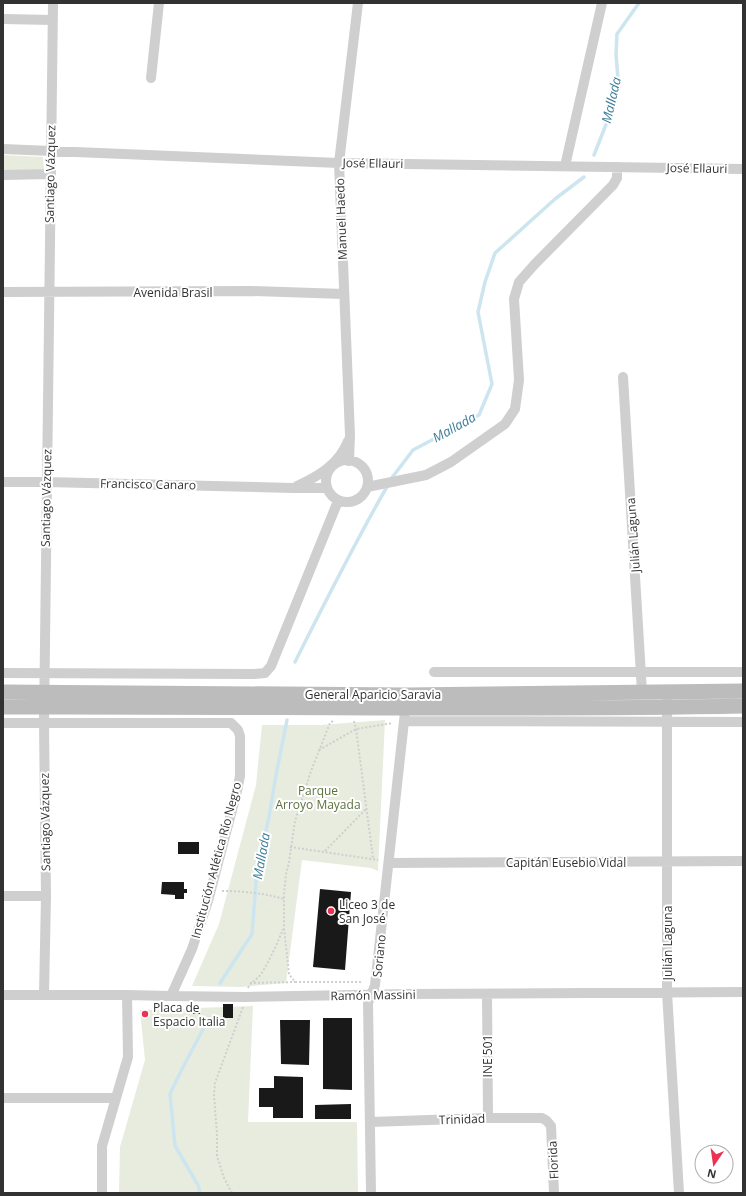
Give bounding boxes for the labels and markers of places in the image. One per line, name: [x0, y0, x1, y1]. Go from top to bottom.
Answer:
place label: Liceo 3 de San José: [339, 896, 395, 927]
marker: Liceo 3 de San José: [326, 906, 336, 916]
place label: Placa de Espacio Italia: [153, 999, 226, 1030]
marker: Placa de Espacio Italia: [140, 1009, 150, 1019]

